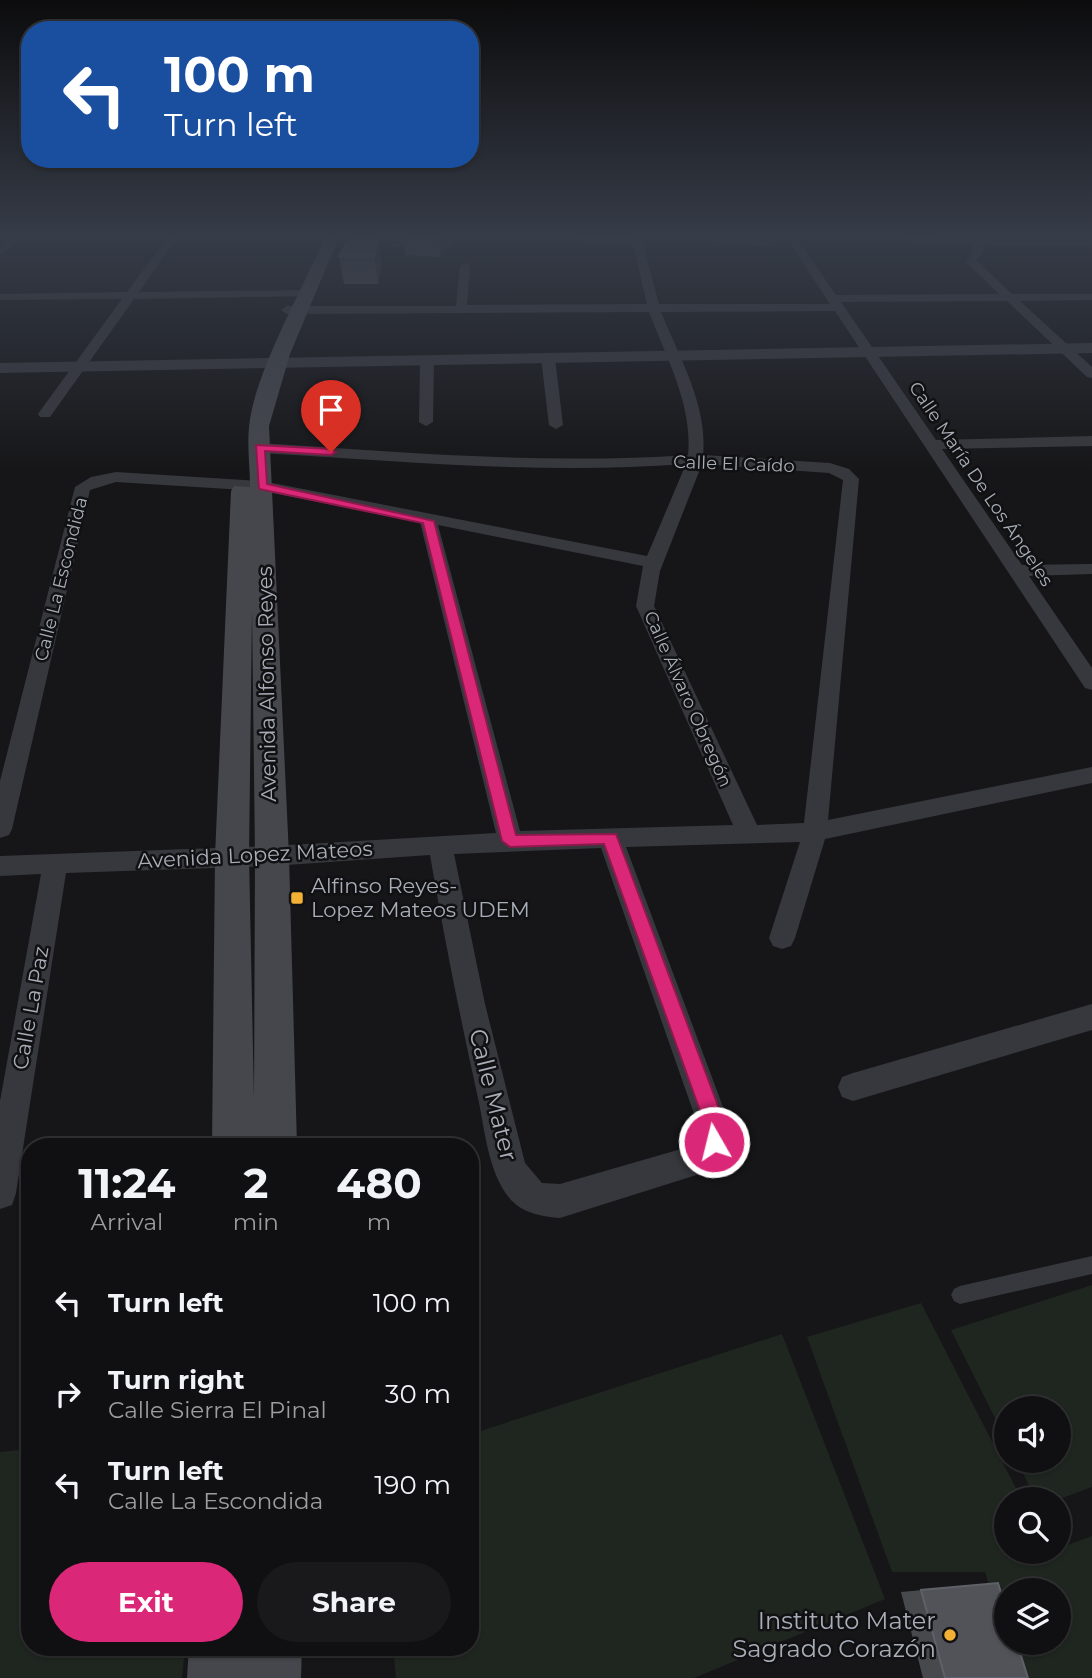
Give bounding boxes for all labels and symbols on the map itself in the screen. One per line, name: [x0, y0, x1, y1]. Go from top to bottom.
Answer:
street label: Calle María De Los Ángeles: [904, 378, 1058, 591]
pin: [301, 380, 361, 452]
street label: Calle El Caído: [673, 451, 795, 477]
street label: Calle La Escondida: [30, 495, 92, 663]
street label: Avenida Alfonso Reyes: [252, 566, 281, 802]
street label: Calle Álvaro Obregón: [639, 608, 737, 790]
street label: Avenida Lopez Mateos: [137, 836, 373, 873]
place label: Alfinso Reyes- Lopez Mateos UDEM: [311, 873, 530, 922]
marker: Alfinso Reyes- Lopez Mateos UDEM: [289, 890, 305, 906]
street label: Calle La Paz: [7, 944, 54, 1072]
street label: Calle Mater: [463, 1026, 524, 1164]
position arrow: [677, 1105, 751, 1179]
place label: Instituto Mater Sagrado Corazón: [733, 1606, 936, 1663]
marker: Instituto Mater Sagrado Corazón: [942, 1627, 958, 1643]

